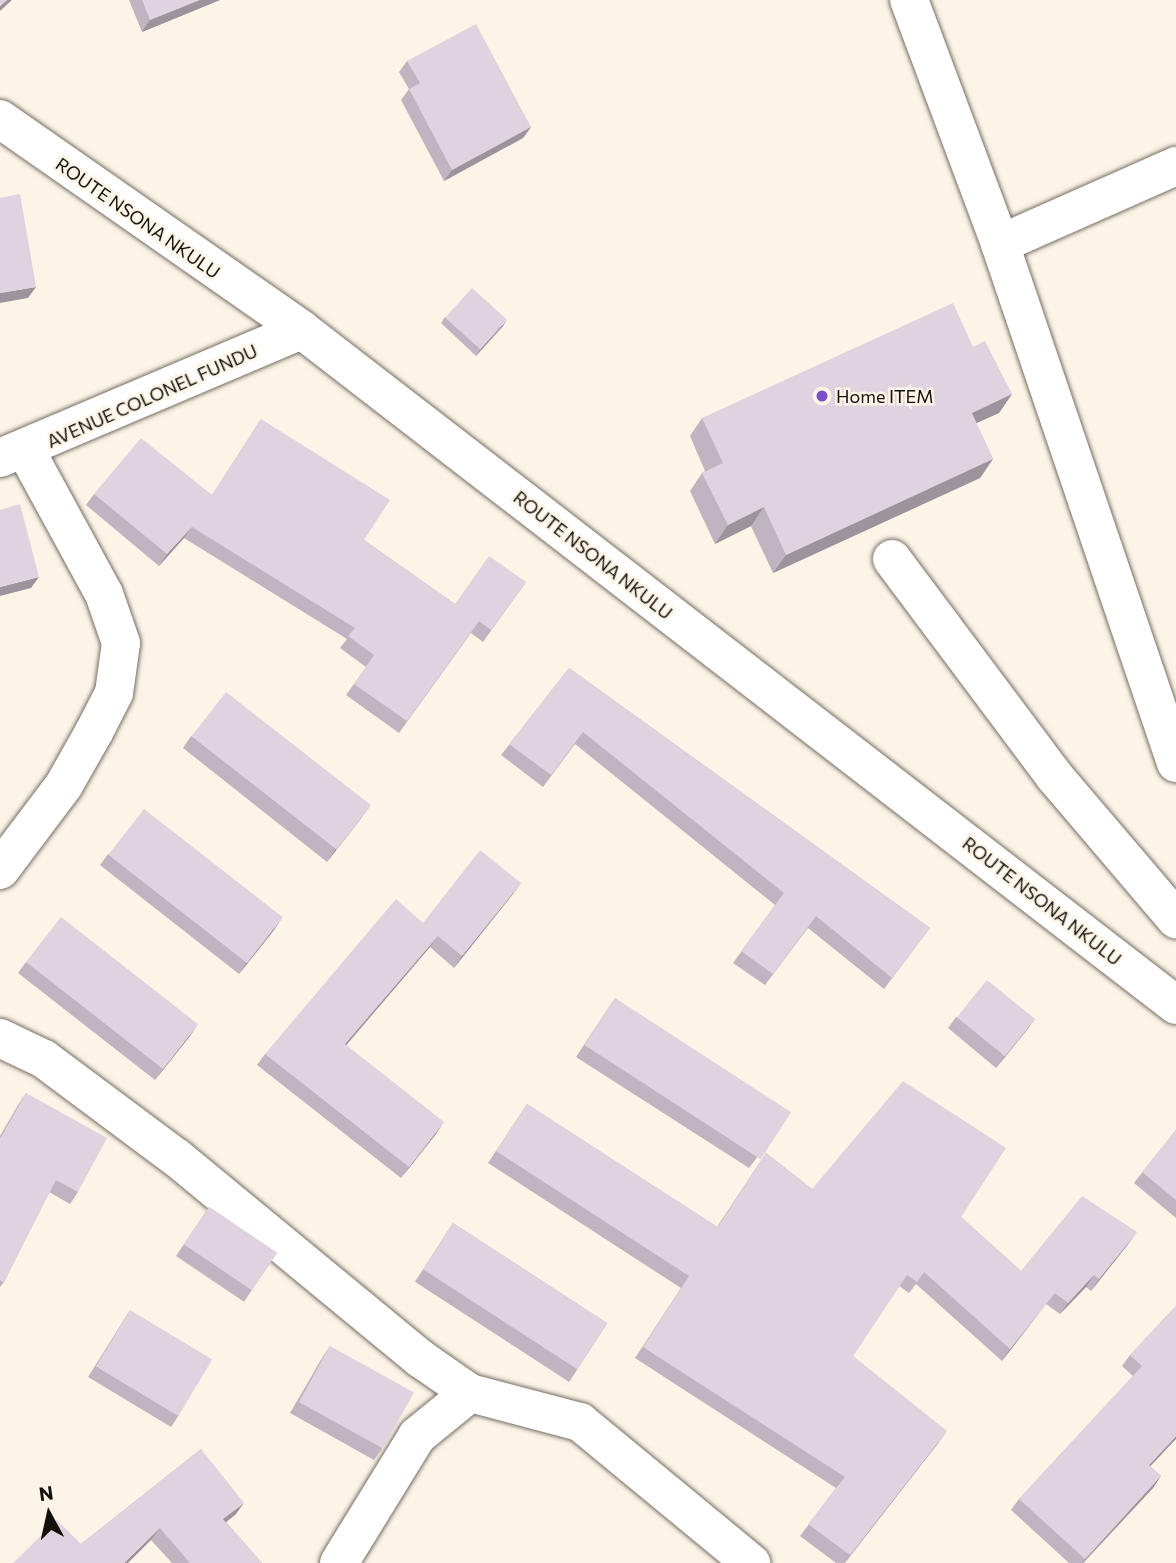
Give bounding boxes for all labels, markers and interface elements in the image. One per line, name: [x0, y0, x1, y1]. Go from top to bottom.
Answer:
street label: ROUTE NSONA NKULU: [52, 153, 224, 283]
street label: AVENUE COLONEL FUNDU: [43, 340, 261, 452]
place label: Home ITEM: [836, 385, 933, 407]
marker: Home ITEM: [814, 388, 830, 404]
street label: ROUTE NSONA NKULU: [509, 486, 677, 624]
street label: ROUTE NSONA NKULU: [958, 832, 1126, 970]
north arrow: [14, 1479, 84, 1549]
text: N: [37, 1480, 55, 1505]

